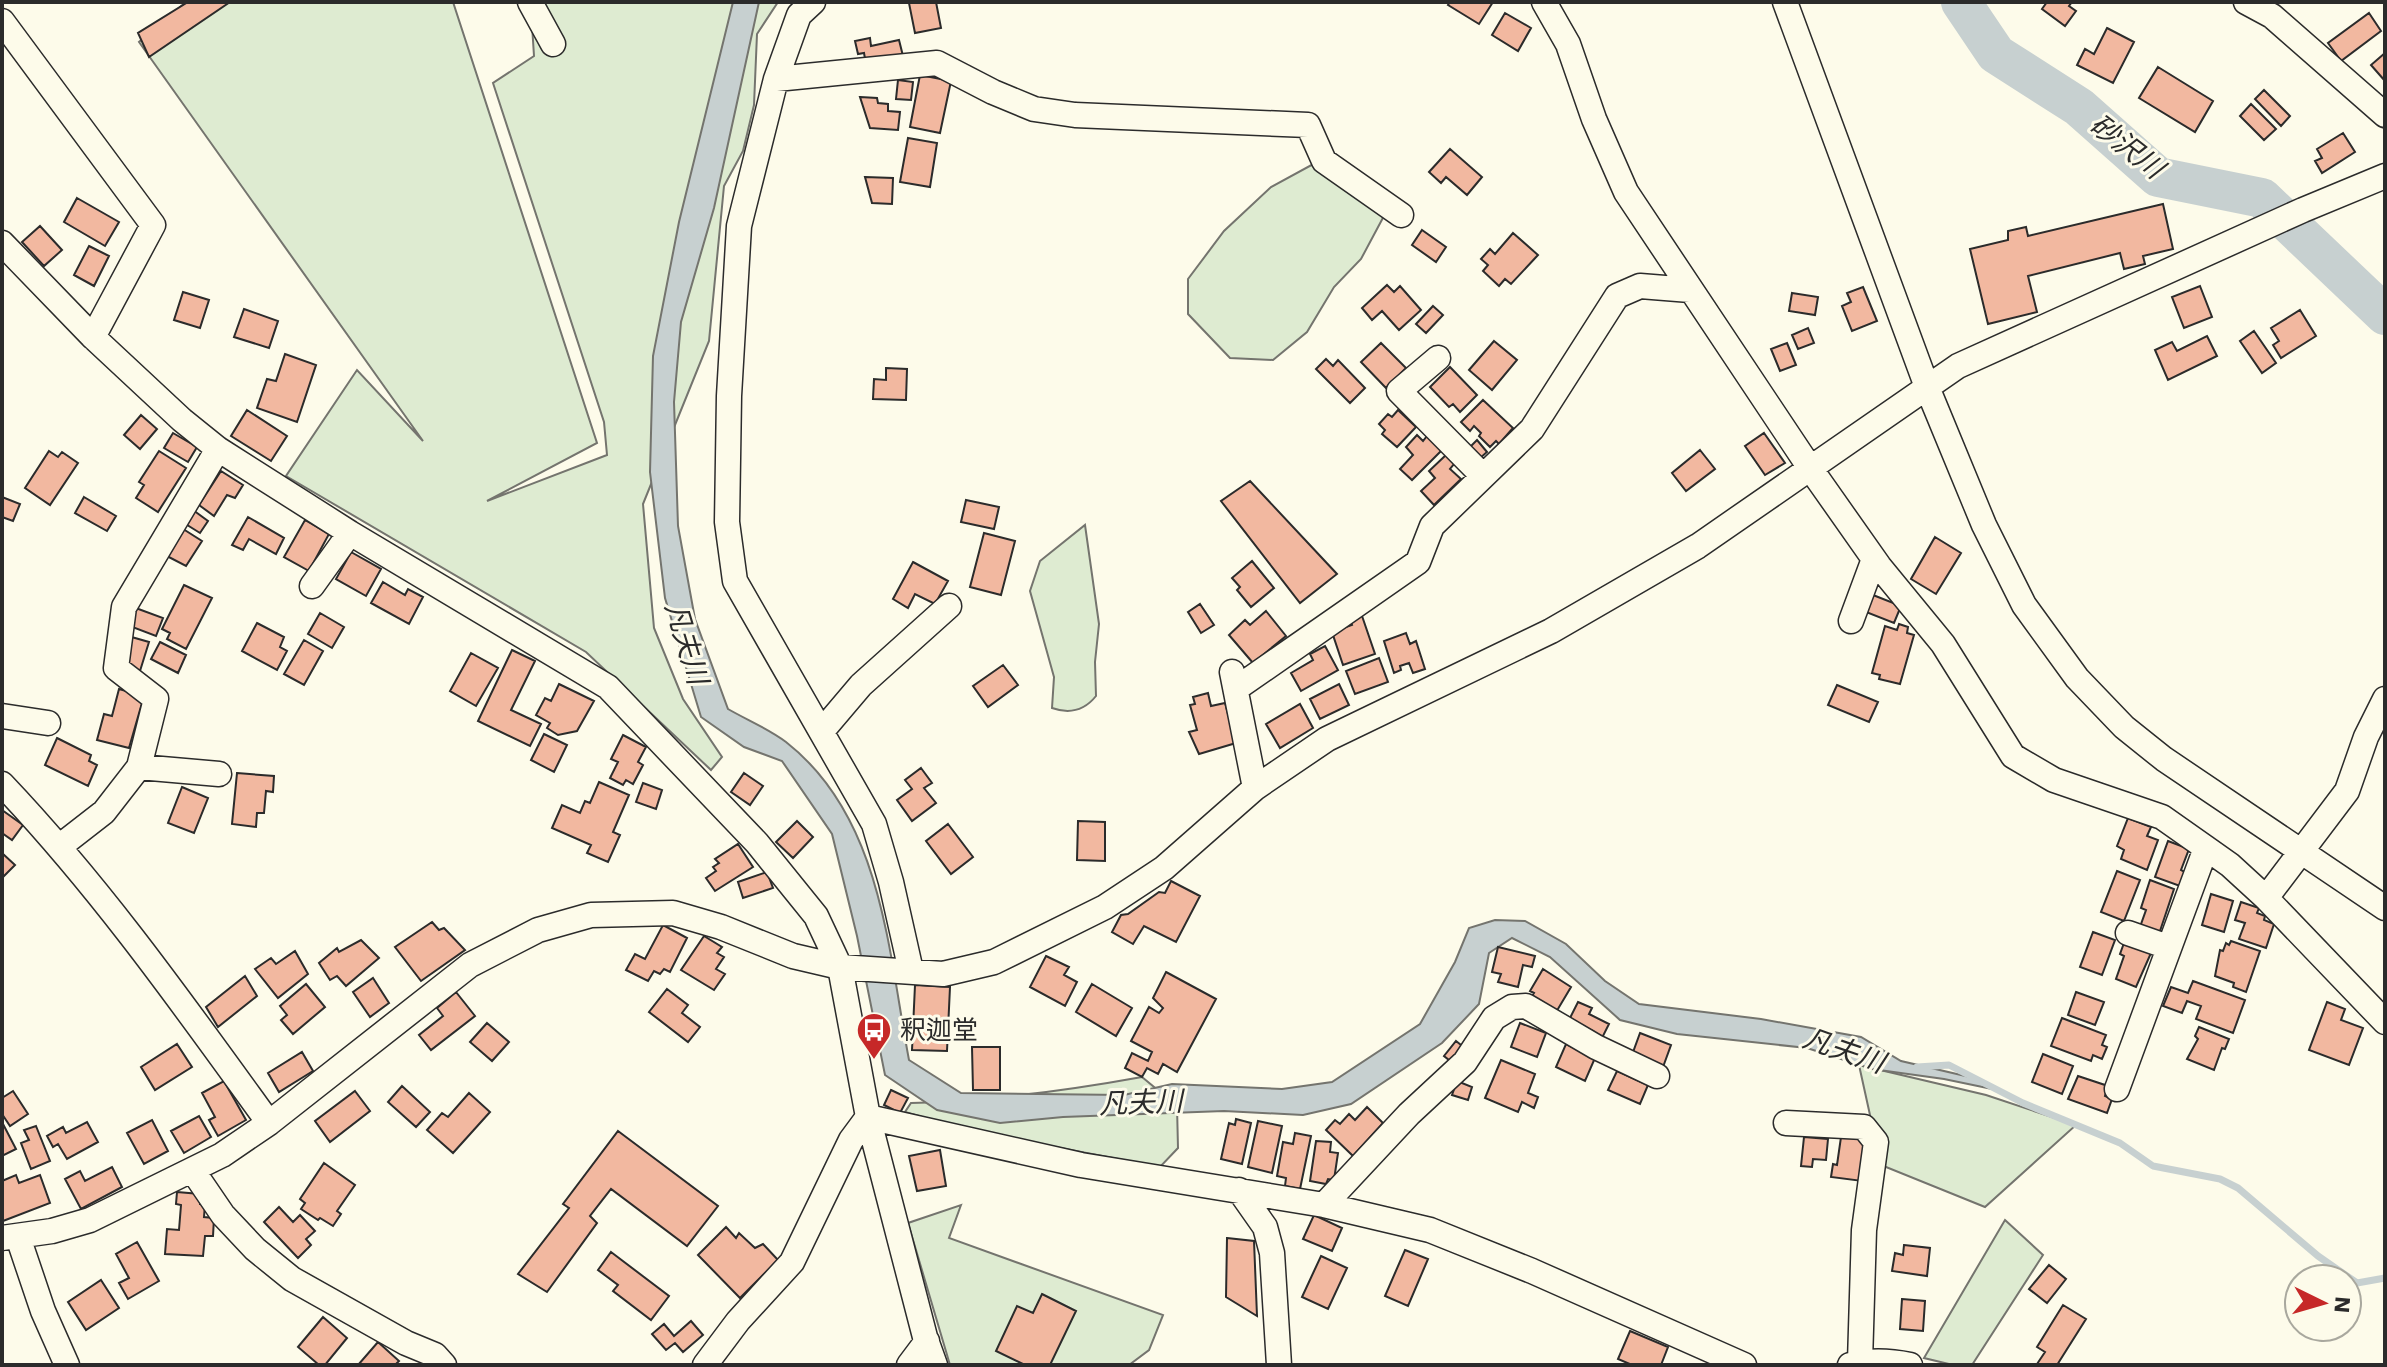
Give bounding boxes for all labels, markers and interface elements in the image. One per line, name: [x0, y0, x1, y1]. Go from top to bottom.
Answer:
water label: 砂沢川: [2083, 108, 2172, 187]
water label: 凡夫川: [658, 598, 715, 691]
bus stop icon: 釈迦堂: [855, 1011, 893, 1061]
place label: 釈迦堂: [900, 1015, 978, 1045]
water label: 凡夫川: [1799, 1021, 1892, 1081]
water label: 凡夫川: [1098, 1084, 1187, 1120]
north arrow: [2283, 1263, 2363, 1343]
text: N: [2329, 1295, 2356, 1314]

